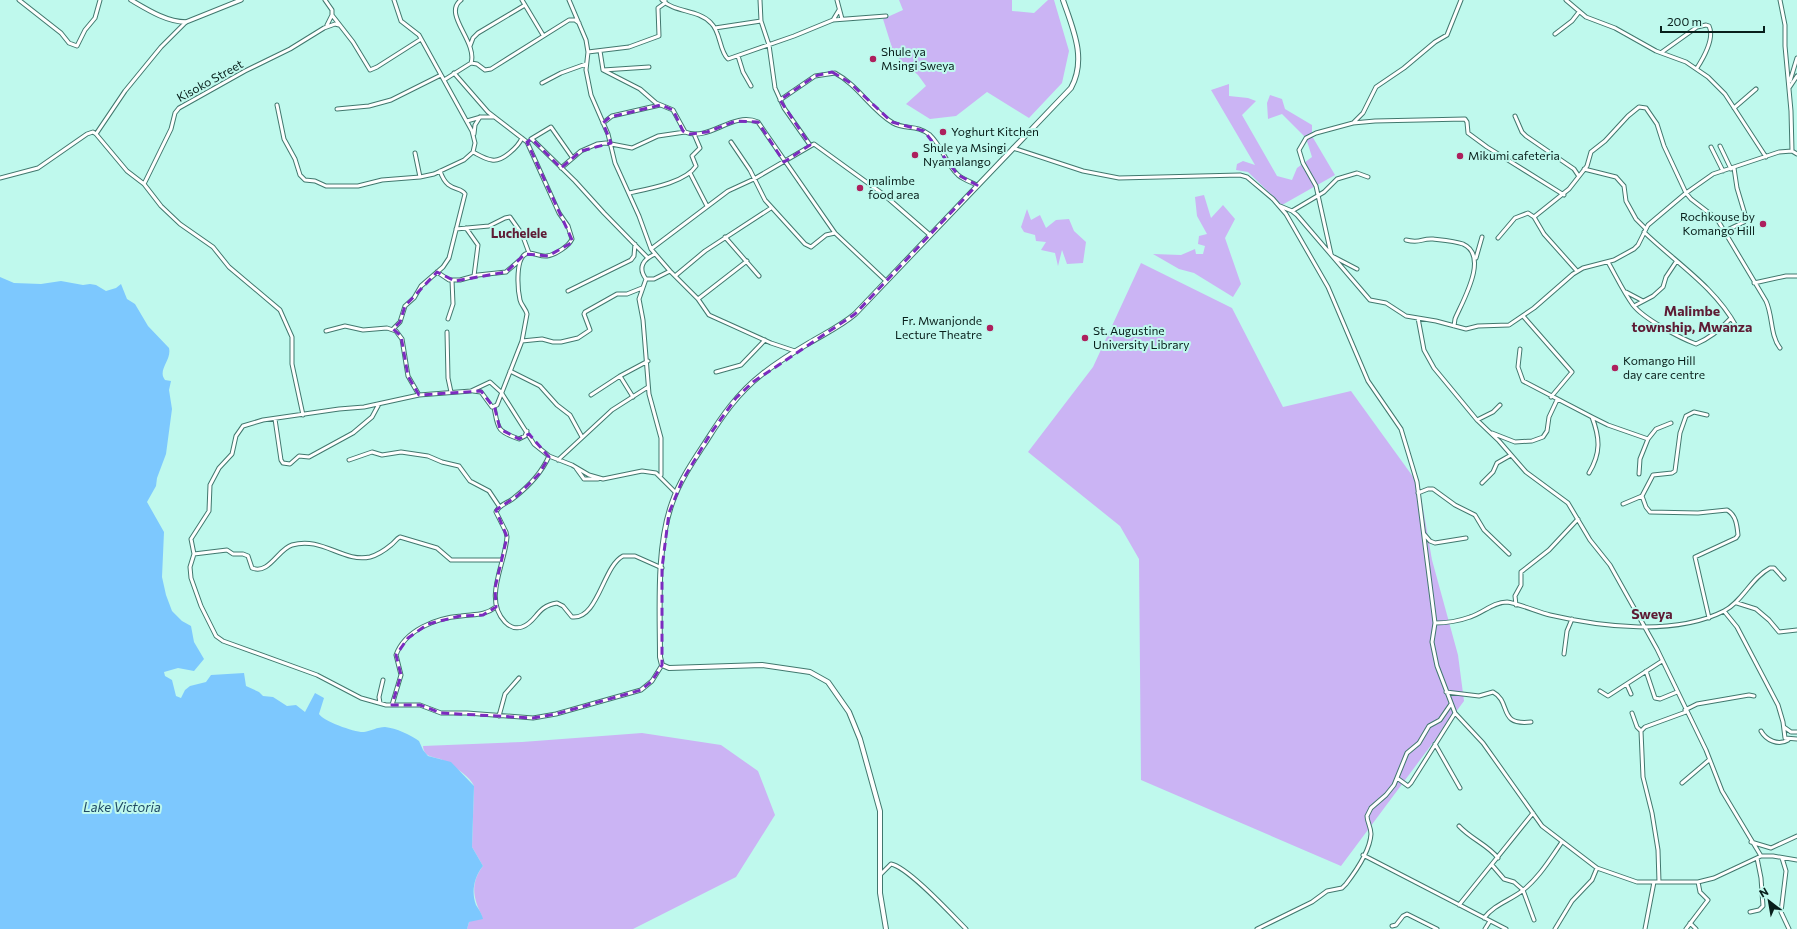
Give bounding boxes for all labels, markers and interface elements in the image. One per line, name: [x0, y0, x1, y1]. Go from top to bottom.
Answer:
scale bar: [1661, 8, 1764, 34]
text: 200 m: [1667, 14, 1702, 28]
place label: Shule ya Msingi Sweya: [881, 44, 955, 72]
marker: Shule ya Msingi Sweya: [868, 54, 878, 64]
street label: Kisoko Street: [174, 56, 245, 104]
place label: Yoghurt Kitchen: [951, 124, 1039, 138]
marker: Yoghurt Kitchen: [938, 127, 948, 137]
place label: Shule ya Msingi Nyamalango: [923, 140, 1006, 168]
place label: Mikumi cafeteria: [1468, 148, 1560, 162]
marker: Shule ya Msingi Nyamalango: [910, 150, 920, 160]
marker: Mikumi cafeteria: [1455, 151, 1465, 161]
place label: malimbe food area: [868, 173, 919, 201]
marker: malimbe food area: [855, 183, 865, 193]
place label: Rochkouse by Komango Hill: [1680, 209, 1755, 237]
marker: Rochkouse by Komango Hill: [1758, 219, 1768, 229]
district label: Luchelele: [491, 225, 547, 241]
district label: Malimbe township, Mwanza: [1632, 302, 1752, 335]
place label: Fr. Mwanjonde Lecture Theatre: [895, 313, 982, 341]
marker: Fr. Mwanjonde Lecture Theatre: [985, 323, 995, 333]
place label: St. Augustine University Library: [1093, 323, 1190, 351]
marker: St. Augustine University Library: [1080, 333, 1090, 343]
place label: Komango Hill day care centre: [1623, 353, 1705, 381]
marker: Komango Hill day care centre: [1610, 363, 1620, 373]
district label: Sweya: [1631, 605, 1673, 622]
water label: Lake Victoria: [83, 799, 161, 815]
north arrow: [1749, 881, 1789, 921]
text: N: [1757, 884, 1770, 900]

